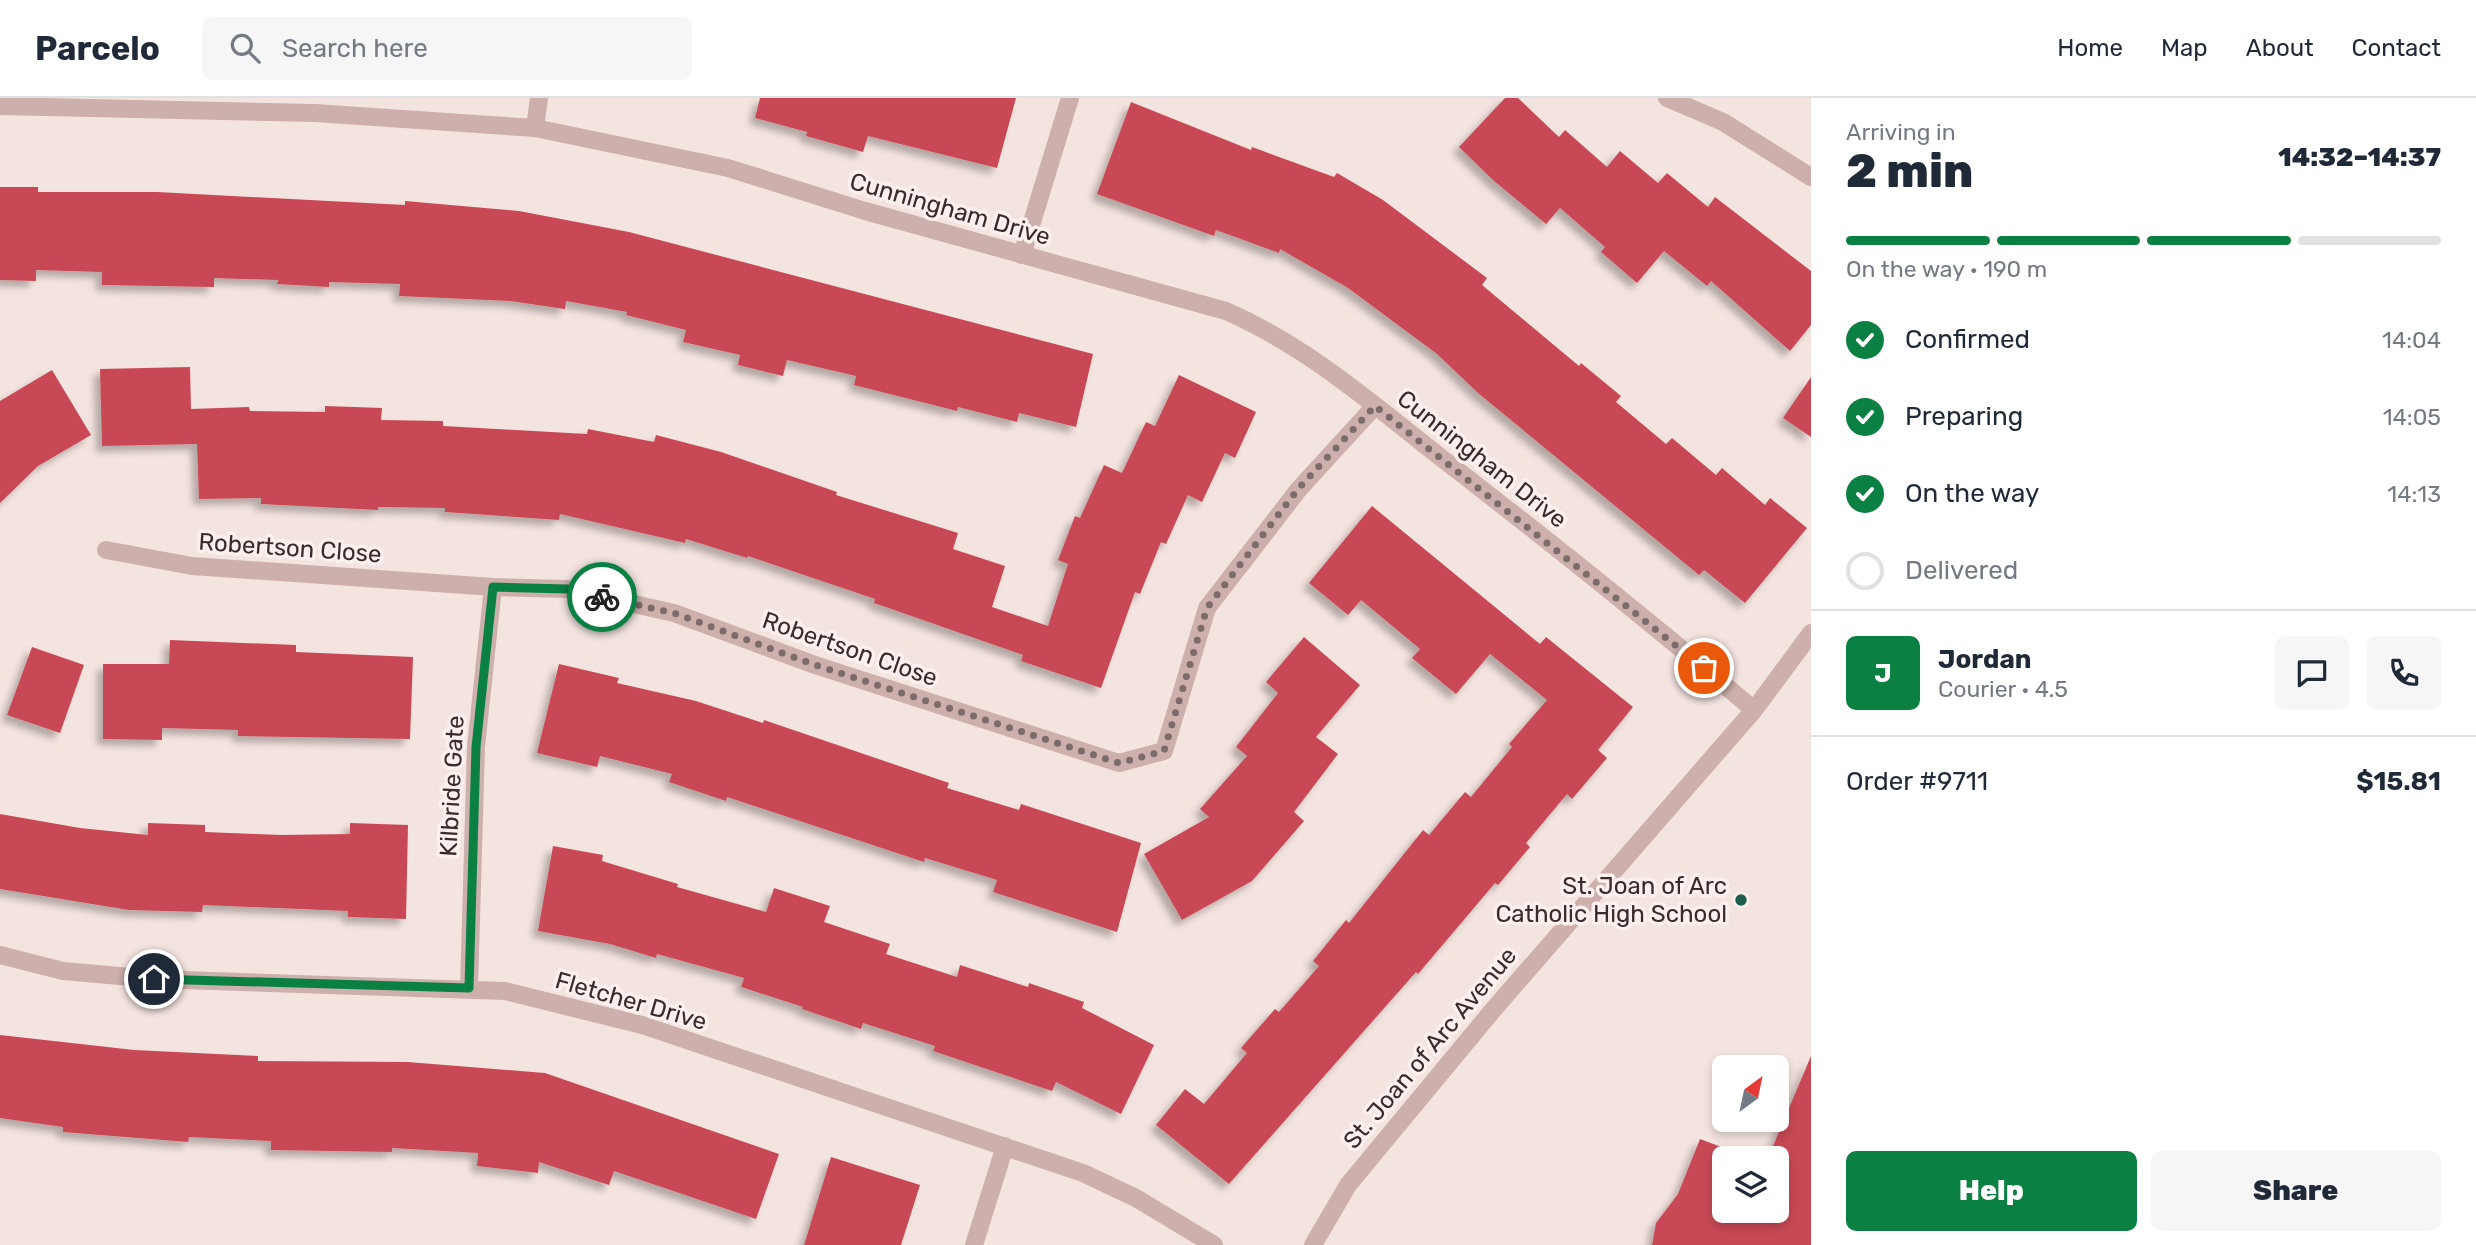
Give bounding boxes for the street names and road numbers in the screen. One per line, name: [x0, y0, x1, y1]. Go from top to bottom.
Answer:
street label: Cunningham Drive: [847, 167, 1053, 251]
street label: Cunningham Drive: [1392, 384, 1572, 534]
street label: Robertson Close: [198, 528, 382, 568]
street label: Robertson Close: [759, 606, 941, 692]
street label: Kilbride Gate: [434, 715, 470, 857]
street label: St. Joan of Arc Avenue: [1338, 942, 1522, 1154]
street label: Fletcher Drive: [552, 966, 710, 1036]

